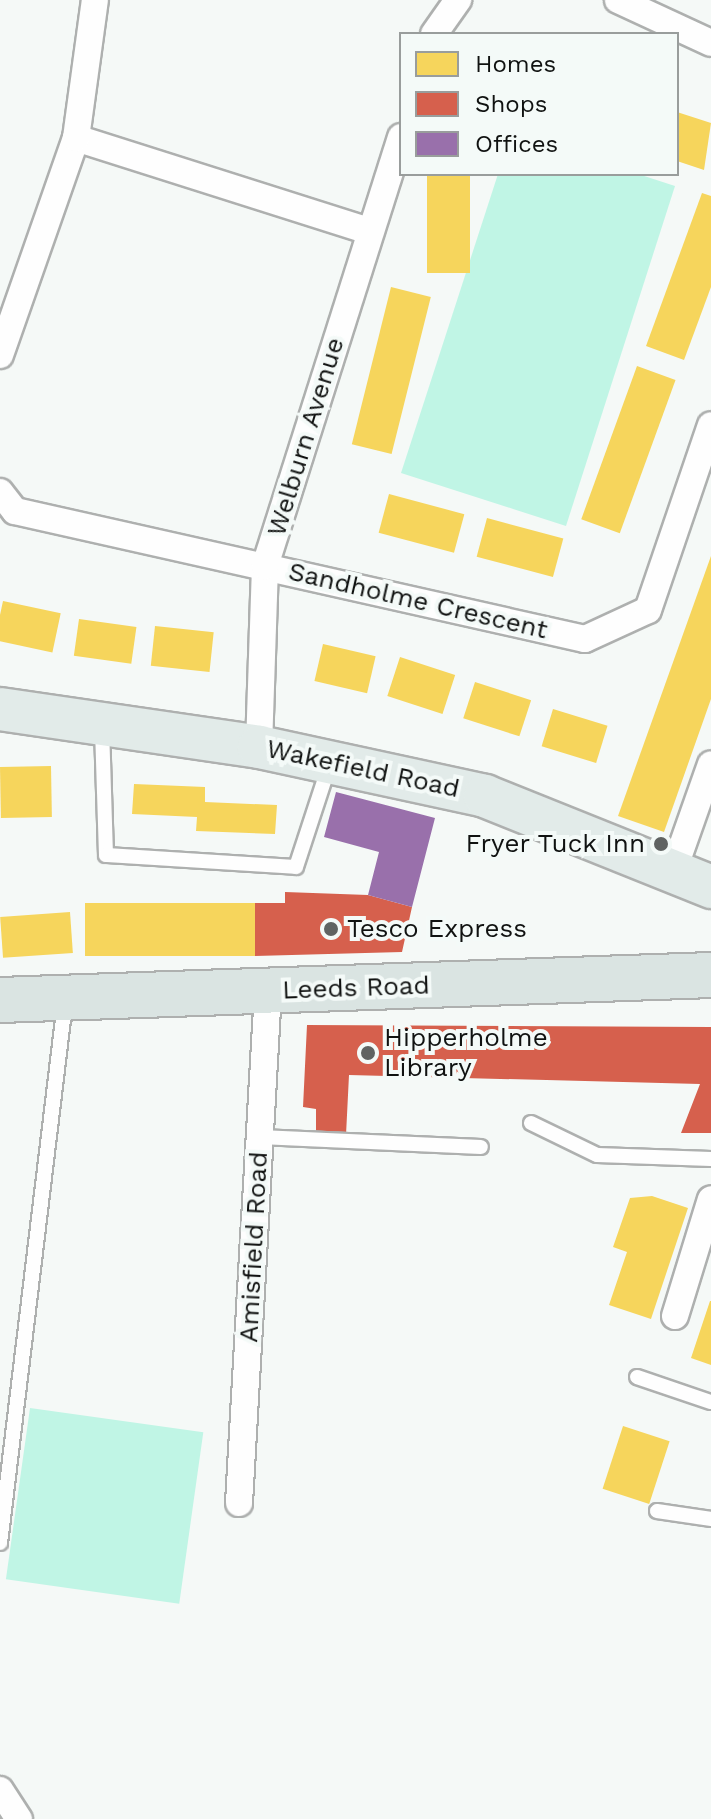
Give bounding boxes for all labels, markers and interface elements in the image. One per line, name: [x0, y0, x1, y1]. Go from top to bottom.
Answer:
legend: [399, 32, 679, 176]
text: Homes: [475, 50, 556, 78]
text: Shops: [475, 90, 547, 118]
text: Offices: [475, 130, 558, 158]
street label: Welburn Avenue: [261, 333, 351, 541]
street label: Sandholme Crescent: [285, 556, 551, 646]
street label: Wakefield Road: [264, 733, 462, 805]
place label: Fryer Tuck Inn: [464, 828, 645, 860]
marker: Fryer Tuck Inn: [652, 835, 670, 853]
place label: Tesco Express: [347, 913, 527, 945]
marker: Tesco Express: [322, 920, 340, 938]
street label: Leeds Road: [282, 970, 430, 1006]
place label: Hipperholme Library: [384, 1022, 548, 1084]
marker: Hipperholme Library: [359, 1044, 377, 1062]
street label: Amisfield Road: [233, 1151, 275, 1343]

